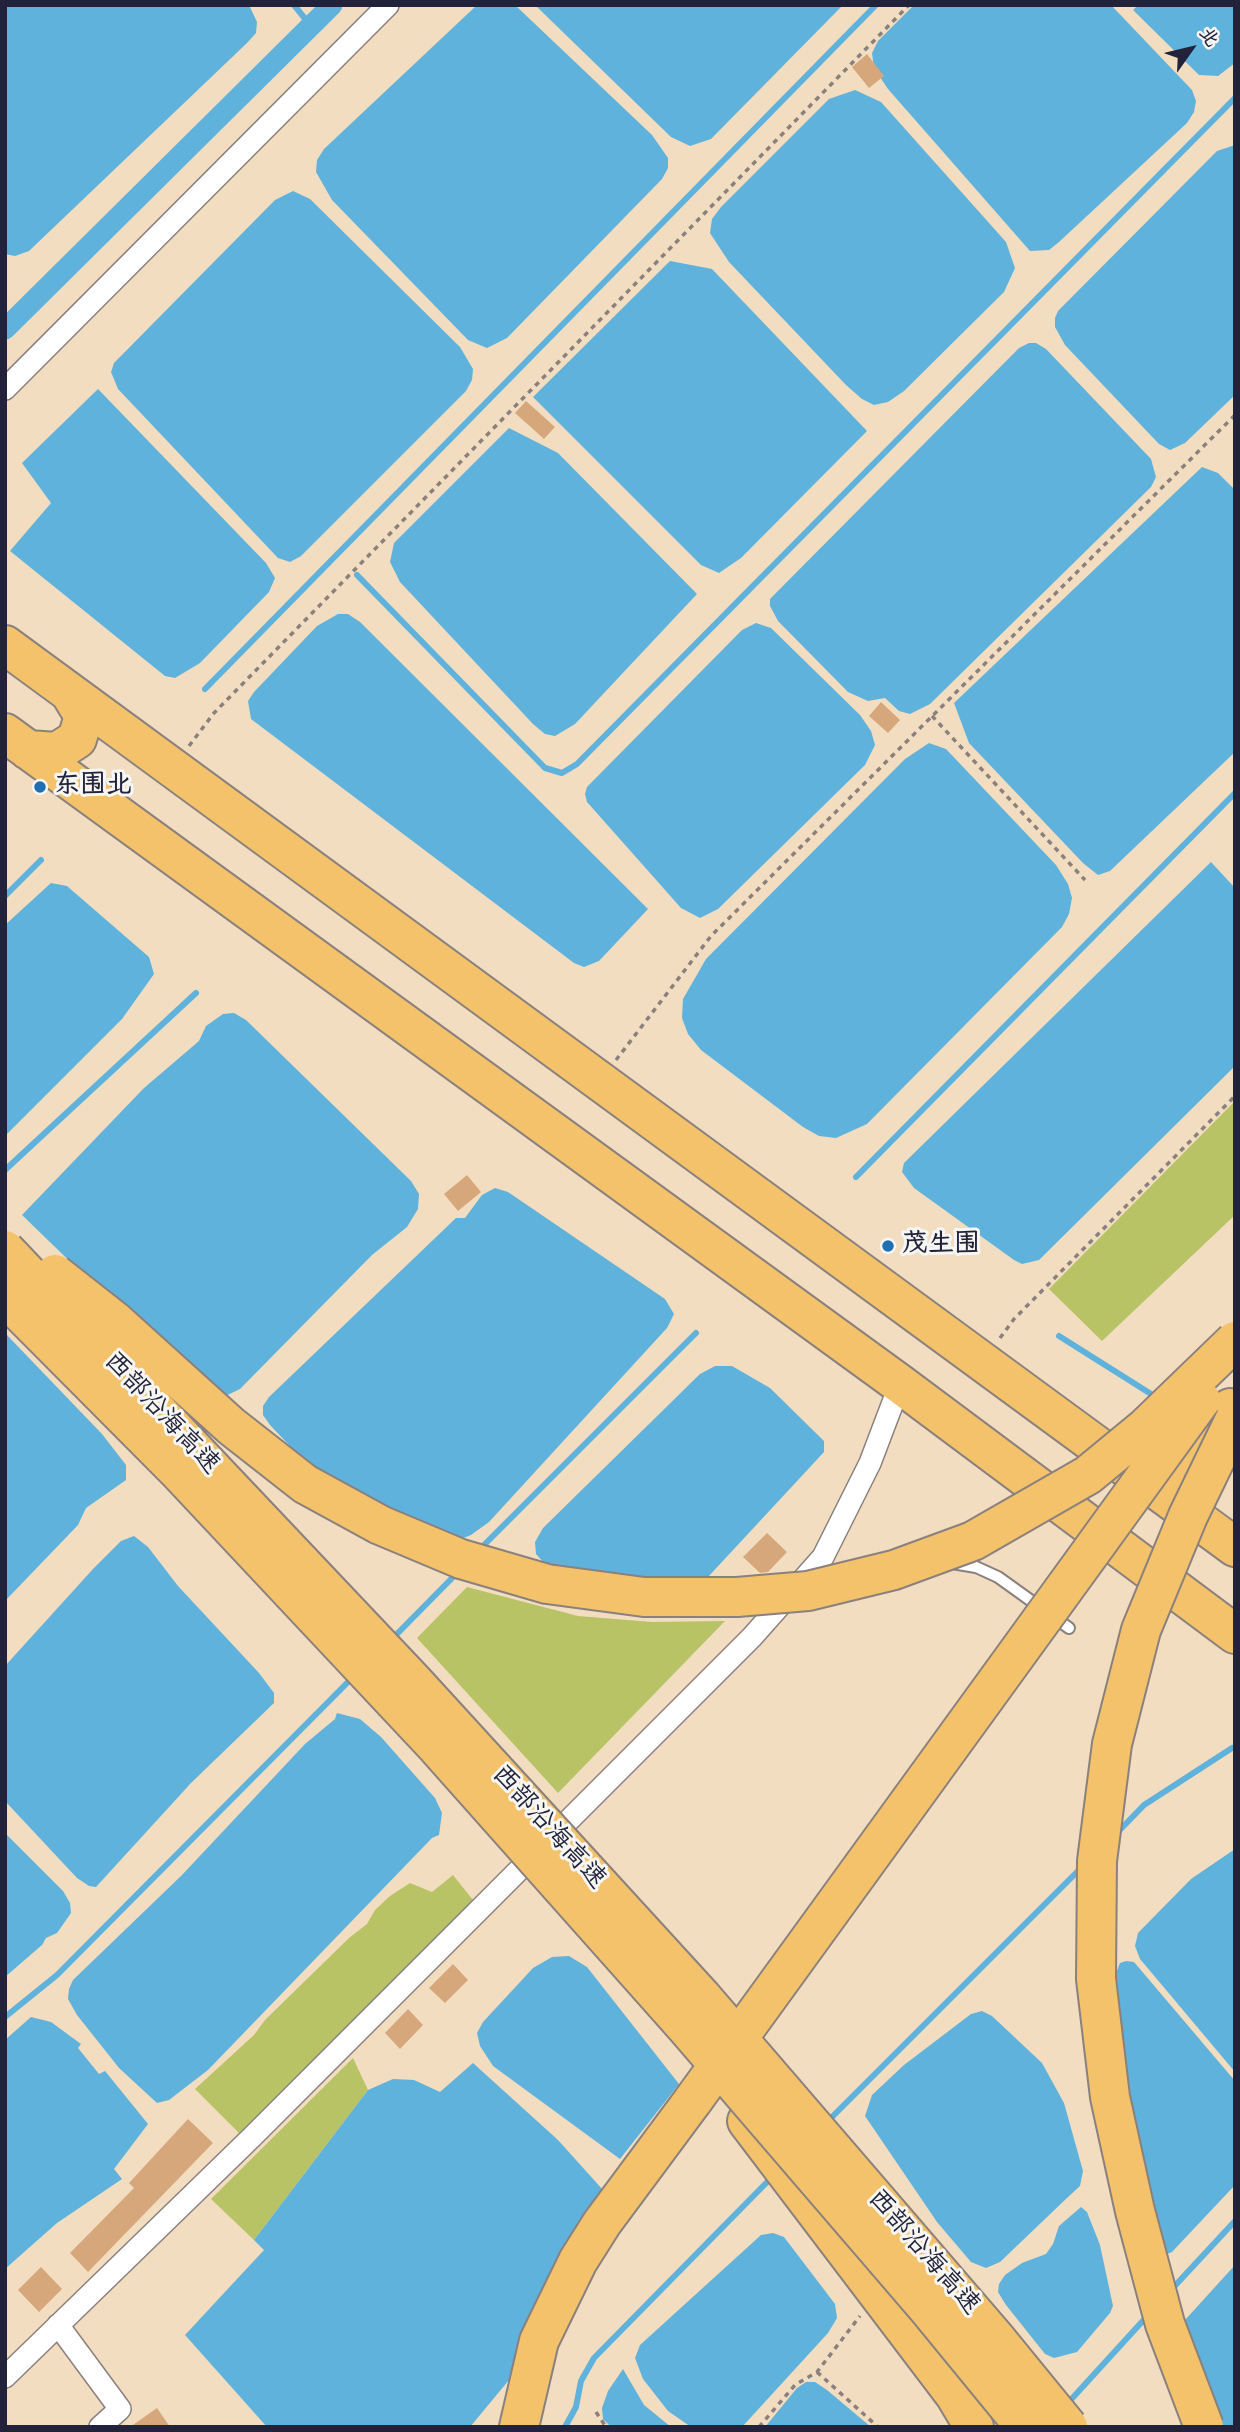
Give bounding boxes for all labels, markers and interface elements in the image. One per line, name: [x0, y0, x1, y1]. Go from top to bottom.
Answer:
north arrow: [1156, 14, 1226, 84]
text: 北: [1192, 22, 1225, 52]
place label: 东围北: [54, 771, 132, 803]
marker: 东围北: [32, 779, 48, 795]
place label: 茂生围: [902, 1230, 980, 1262]
marker: 茂生围: [880, 1238, 896, 1254]
street label: 西部沿海高速: [96, 1346, 226, 1482]
street label: 西部沿海高速: [484, 1760, 612, 1896]
street label: 西部沿海高速: [860, 2184, 986, 2322]

